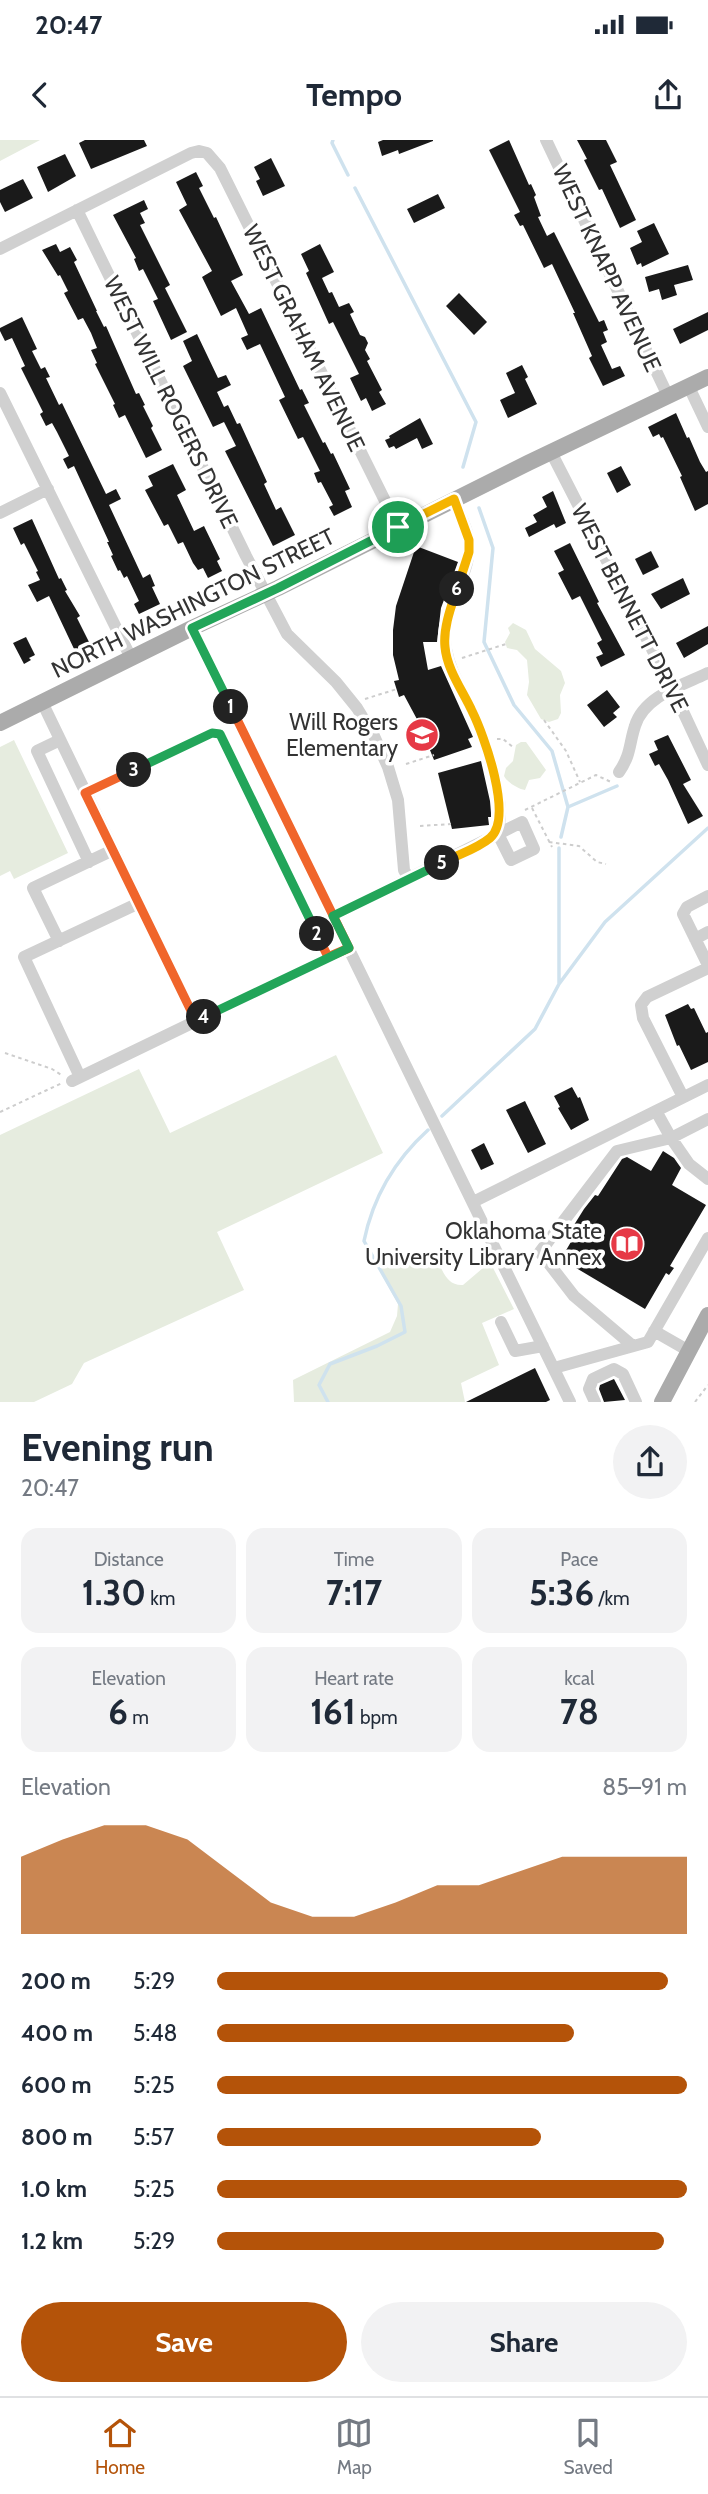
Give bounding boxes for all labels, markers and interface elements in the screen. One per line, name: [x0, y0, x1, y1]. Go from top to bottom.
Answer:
text: 20:47: [35, 9, 102, 41]
text: Tempo: [306, 75, 402, 114]
icon: back: [21, 76, 59, 114]
icon: share: [649, 76, 687, 114]
street label: WEST KNAPP AVENUE: [547, 160, 667, 376]
street label: WEST GRAHAM AVENUE: [237, 220, 371, 456]
street label: WEST WILL ROGERS DRIVE: [98, 272, 244, 532]
pin: [368, 497, 428, 557]
street label: WEST BENNETT DRIVE: [565, 499, 695, 717]
icon: arrive: [379, 508, 417, 546]
street label: NORTH WASHINGTON STREET: [47, 522, 339, 684]
pin: 6: [440, 572, 475, 606]
text: 6: [451, 577, 462, 600]
pin: 1: [214, 690, 248, 724]
text: 1: [227, 695, 234, 718]
place label: Will Rogers Elementary: [286, 708, 398, 762]
school or university icon: Will Rogers Elementary: [403, 716, 441, 754]
pin: 3: [116, 752, 152, 788]
text: 3: [128, 758, 139, 781]
pin: 5: [424, 846, 460, 880]
text: 5: [436, 851, 447, 874]
pin: 2: [300, 916, 334, 952]
text: 2: [311, 922, 322, 945]
pin: 4: [186, 1000, 222, 1034]
text: 4: [198, 1005, 209, 1028]
place label: Oklahoma State University Library Annex: [365, 1217, 602, 1271]
library icon: Oklahoma State University Library Annex: [608, 1225, 646, 1263]
text: Evening run: [21, 1424, 214, 1471]
button: share: [613, 1425, 687, 1499]
text: 20:47: [21, 1474, 79, 1502]
text: Distance: [94, 1548, 164, 1571]
text: Time: [334, 1548, 374, 1571]
text: Pace: [560, 1548, 598, 1571]
text: 1.30: [82, 1571, 146, 1614]
text: 7:17: [326, 1571, 382, 1614]
text: 5:36: [529, 1571, 594, 1614]
text: km: [146, 1587, 176, 1610]
text: /km: [594, 1587, 630, 1610]
text: Elevation: [92, 1667, 166, 1690]
text: Heart rate: [314, 1667, 394, 1690]
text: kcal: [564, 1667, 594, 1690]
text: 6: [108, 1690, 128, 1733]
text: 161: [310, 1690, 356, 1733]
text: 78: [560, 1690, 599, 1733]
text: m: [128, 1706, 149, 1729]
text: bpm: [356, 1706, 398, 1729]
text: Elevation: [21, 1773, 111, 1801]
text: 85–91 m: [602, 1773, 687, 1801]
text: 200 m: [21, 1967, 91, 1995]
text: 5:29: [133, 1967, 175, 1995]
text: 400 m: [21, 2019, 93, 2047]
text: 5:48: [133, 2019, 177, 2047]
text: 600 m: [21, 2071, 92, 2099]
text: 5:25: [133, 2071, 175, 2099]
text: 800 m: [21, 2123, 93, 2151]
text: 5:57: [133, 2123, 174, 2151]
text: 1.0 km: [21, 2175, 87, 2203]
text: 5:25: [133, 2175, 175, 2203]
text: 1.2 km: [21, 2227, 83, 2255]
text: 5:29: [133, 2227, 175, 2255]
button: Save: [21, 2302, 347, 2382]
button: Share: [361, 2302, 687, 2382]
tab: Home: [95, 2414, 145, 2479]
tab: Map: [335, 2414, 373, 2479]
tab: Saved: [564, 2414, 613, 2479]

